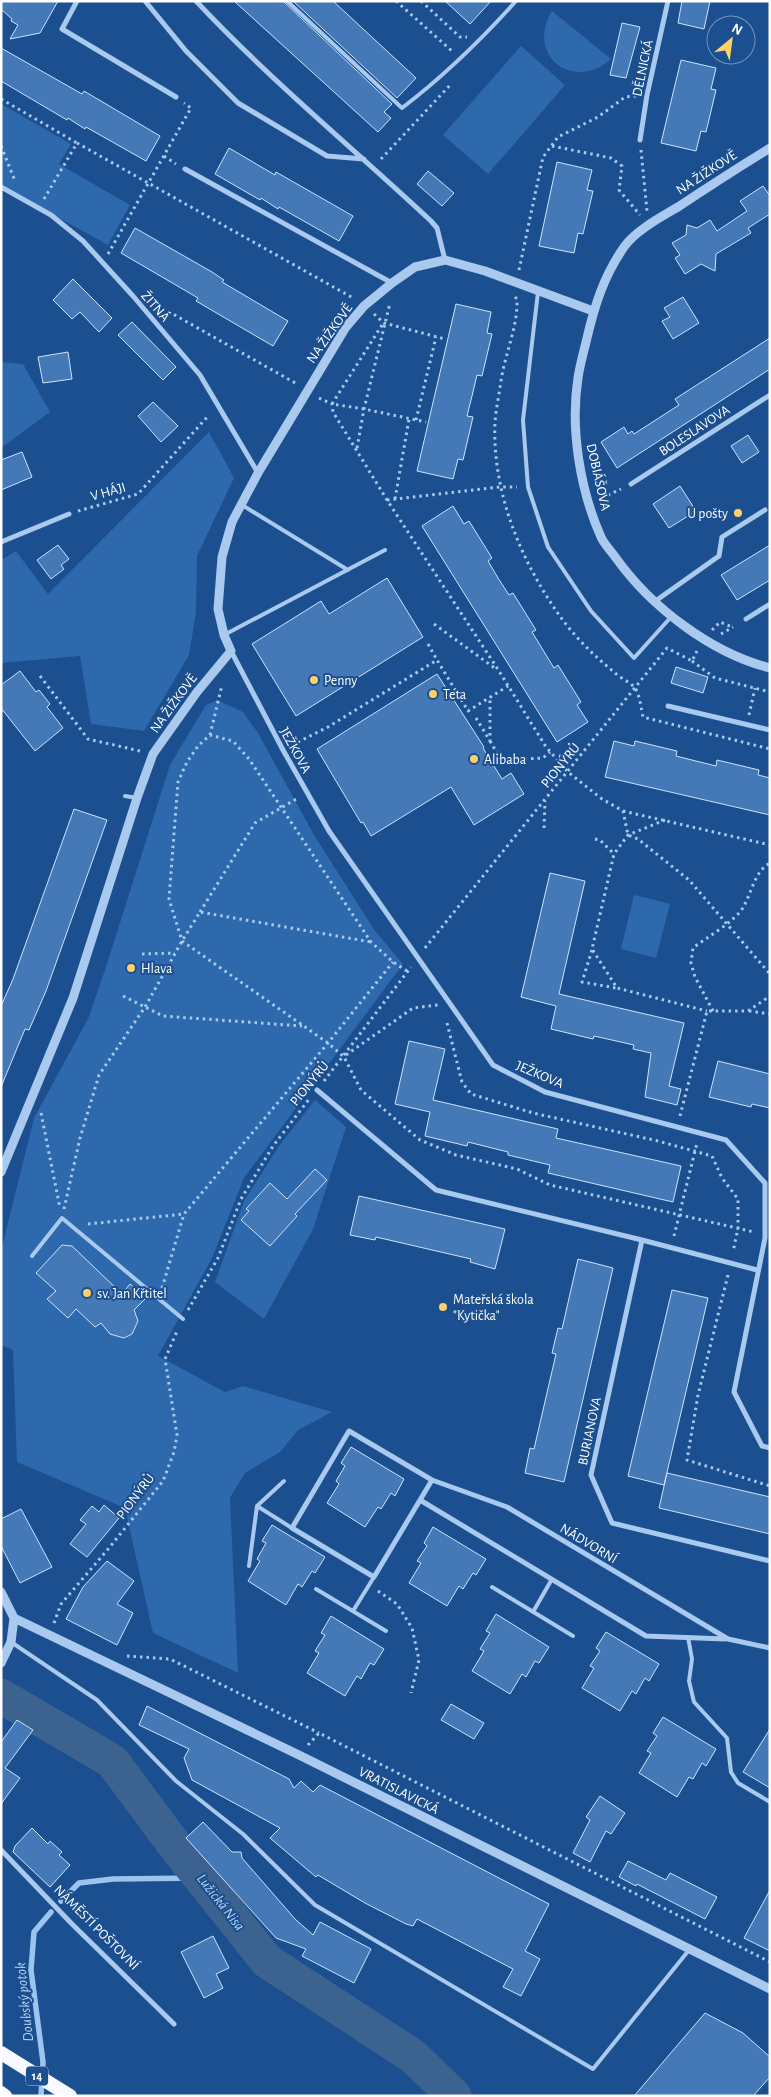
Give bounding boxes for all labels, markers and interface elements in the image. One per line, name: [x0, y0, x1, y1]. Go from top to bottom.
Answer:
north arrow: [706, 15, 756, 65]
text: N: [729, 21, 744, 38]
street label: DĚLNICKÁ: [627, 38, 656, 98]
street label: NA ŽIŽKOVĚ: [673, 146, 740, 198]
street label: ŽITNÁ: [138, 287, 174, 325]
street label: NA ŽIŽKOVĚ: [303, 300, 356, 366]
street label: BOLESLAVOVA: [657, 403, 732, 459]
street label: DOBIÁŠOVA: [584, 442, 615, 512]
street label: V HÁJI: [88, 477, 127, 504]
place label: U pošty: [687, 507, 728, 521]
marker: U pošty: [732, 507, 744, 519]
street label: NA ŽIŽKOVĚ: [146, 670, 200, 736]
marker: Penny: [308, 674, 320, 686]
place label: Penny: [324, 674, 357, 688]
marker: Teta: [427, 688, 439, 700]
place label: Teta: [443, 688, 467, 702]
street label: JEŽKOVA: [277, 724, 315, 776]
street label: PIONÝRŮ: [536, 739, 583, 791]
marker: Alibaba: [468, 753, 480, 765]
place label: Alibaba: [484, 753, 527, 767]
marker: Hlava: [125, 962, 137, 974]
place label: Hlava: [141, 962, 173, 976]
street label: PIONÝRŮ: [285, 1057, 332, 1109]
street label: JEŽKOVA: [514, 1057, 566, 1091]
marker: sv. Jan Křtitel: [81, 1287, 93, 1299]
place label: sv. Jan Křtitel: [97, 1287, 167, 1301]
place label: Mateřská škola "Kytička": [453, 1293, 534, 1323]
marker: Mateřská škola "Kytička": [437, 1301, 449, 1313]
street label: BURIANOVA: [576, 1396, 604, 1467]
street label: PIONÝRŮ: [112, 1469, 157, 1522]
street label: NÁDVORNÍ: [557, 1519, 621, 1566]
street label: VRATISLAVICKÁ: [356, 1762, 442, 1817]
water label: Lužická Nisa: [194, 1871, 247, 1934]
street label: NÁMĚSTÍ POŠTOVNÍ: [51, 1881, 144, 1973]
water label: Doubský potok: [13, 1961, 36, 2042]
road number: 14: [26, 2066, 48, 2086]

